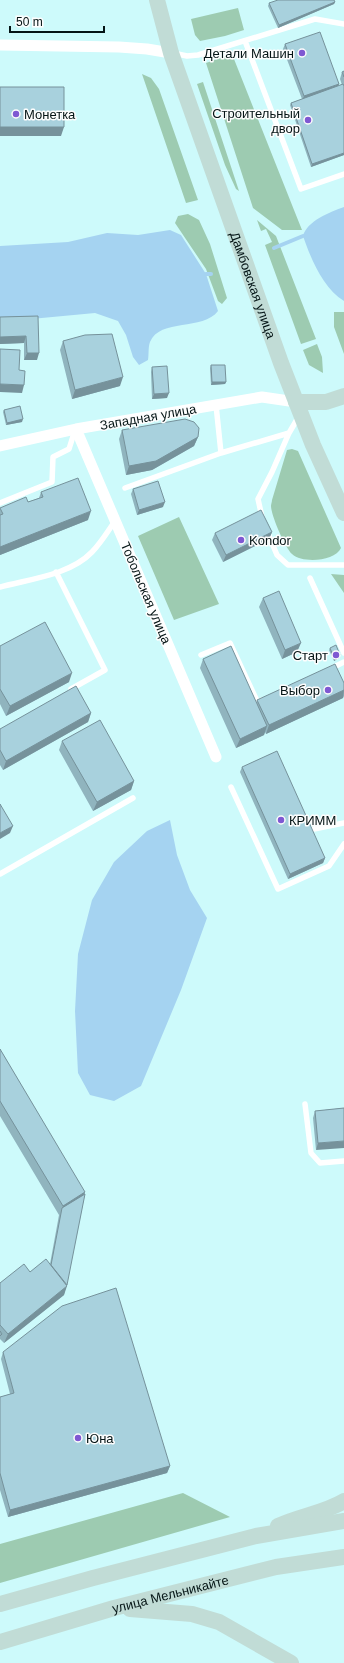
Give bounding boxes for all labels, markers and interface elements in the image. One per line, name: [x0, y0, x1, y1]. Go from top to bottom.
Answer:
scale bar: [10, 8, 104, 34]
text: 50 m: [16, 15, 43, 29]
place label: Детали Машин: [204, 46, 294, 61]
marker: Детали Машин: [297, 48, 307, 58]
place label: Строительный двор: [212, 106, 300, 136]
place label: Монетка: [24, 107, 76, 122]
marker: Монетка: [11, 109, 21, 119]
marker: Строительный двор: [303, 115, 313, 125]
street label: Дамбовская улица: [227, 230, 279, 341]
street label: Западная улица: [99, 401, 198, 433]
place label: Kondor: [249, 533, 292, 548]
marker: Kondor: [236, 535, 246, 545]
street label: Тобольская улица: [118, 540, 174, 647]
place label: Старт: [293, 648, 328, 663]
marker: Старт: [331, 650, 341, 660]
place label: Выбор: [280, 683, 320, 698]
marker: Выбор: [323, 685, 333, 695]
place label: КРИММ: [289, 813, 336, 828]
marker: КРИММ: [276, 815, 286, 825]
place label: Юна: [86, 1431, 114, 1446]
marker: Юна: [73, 1433, 83, 1443]
street label: улица Мельникайте: [110, 1572, 230, 1616]

